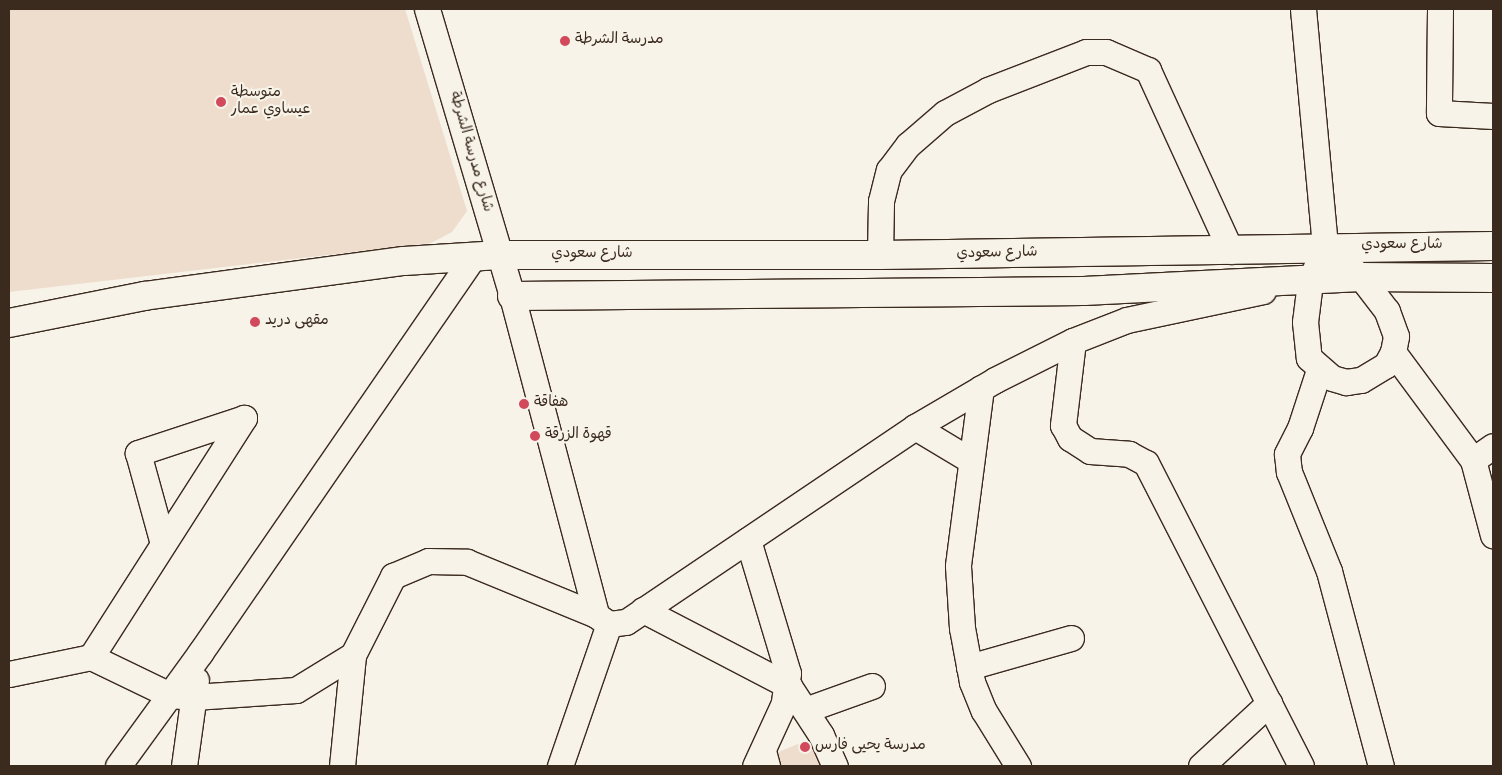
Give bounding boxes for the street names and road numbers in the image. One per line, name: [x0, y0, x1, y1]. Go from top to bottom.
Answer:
street label: شارع مدرسة الشرطة: [444, 90, 496, 214]
street label: شارع سعودي: [1361, 237, 1443, 255]
street label: شارع سعودي: [956, 244, 1038, 264]
street label: شارع سعودي: [551, 246, 633, 264]

